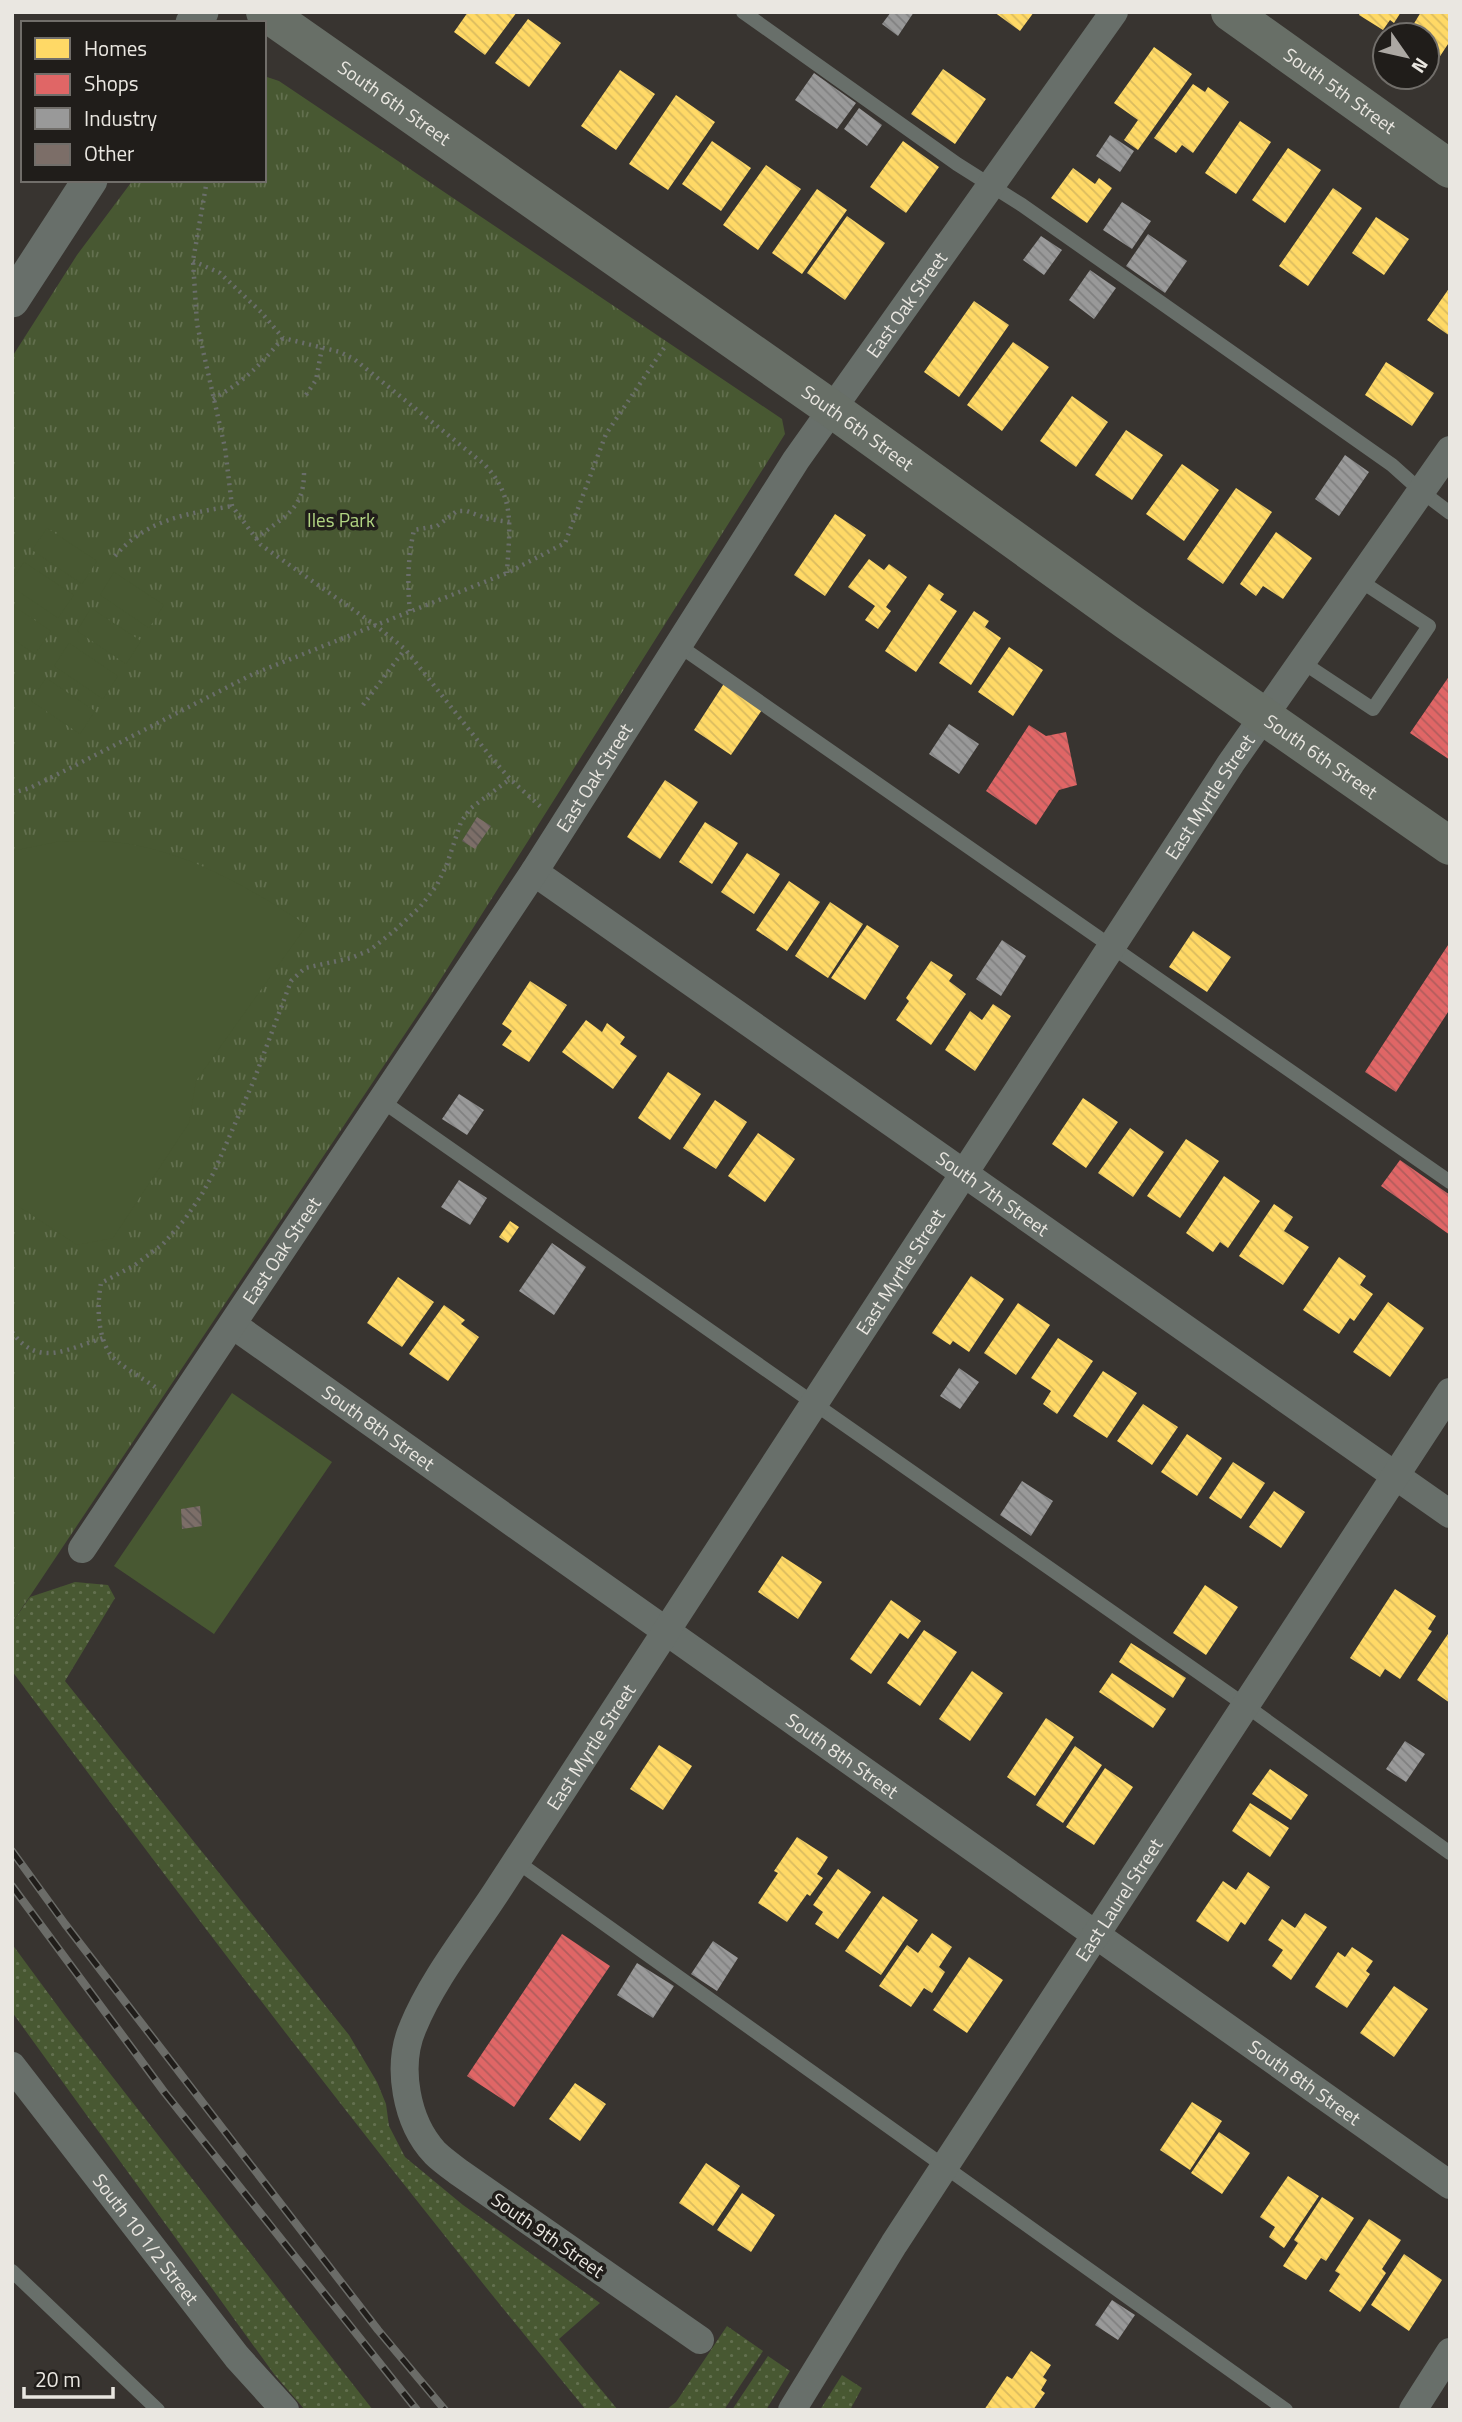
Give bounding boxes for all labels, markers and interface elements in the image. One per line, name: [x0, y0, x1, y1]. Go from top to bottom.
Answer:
legend: [21, 21, 266, 182]
north arrow: [1371, 21, 1441, 91]
text: Homes: [84, 32, 147, 64]
street label: South 5th Street: [1278, 40, 1403, 140]
street label: South 6th Street: [332, 52, 457, 152]
text: N: [1405, 52, 1436, 79]
text: Shops: [84, 67, 139, 99]
text: Industry: [84, 102, 157, 134]
text: Other: [84, 137, 134, 169]
street label: East Oak Street: [858, 245, 954, 363]
street label: South 6th Street: [796, 377, 921, 478]
park label: Iles Park: [307, 505, 375, 534]
street label: South 6th Street: [1259, 706, 1384, 806]
street label: East Oak Street: [548, 717, 639, 837]
street label: East Myrtle Street: [1157, 727, 1262, 865]
street label: South 7th Street: [930, 1143, 1056, 1243]
street label: East Oak Street: [234, 1190, 328, 1310]
street label: East Myrtle Street: [848, 1202, 952, 1340]
street label: South 8th Street: [316, 1377, 441, 1478]
street label: East Myrtle Street: [539, 1677, 642, 1815]
street label: South 8th Street: [780, 1705, 905, 1805]
street label: East Laurel Street: [1067, 1832, 1169, 1967]
street label: South 8th Street: [1242, 2032, 1367, 2132]
street label: South 10 1/2 Street: [86, 2167, 207, 2311]
street label: South 9th Street: [486, 2185, 611, 2285]
scale bar: [24, 2356, 114, 2400]
text: 20 m: [35, 2363, 81, 2395]

